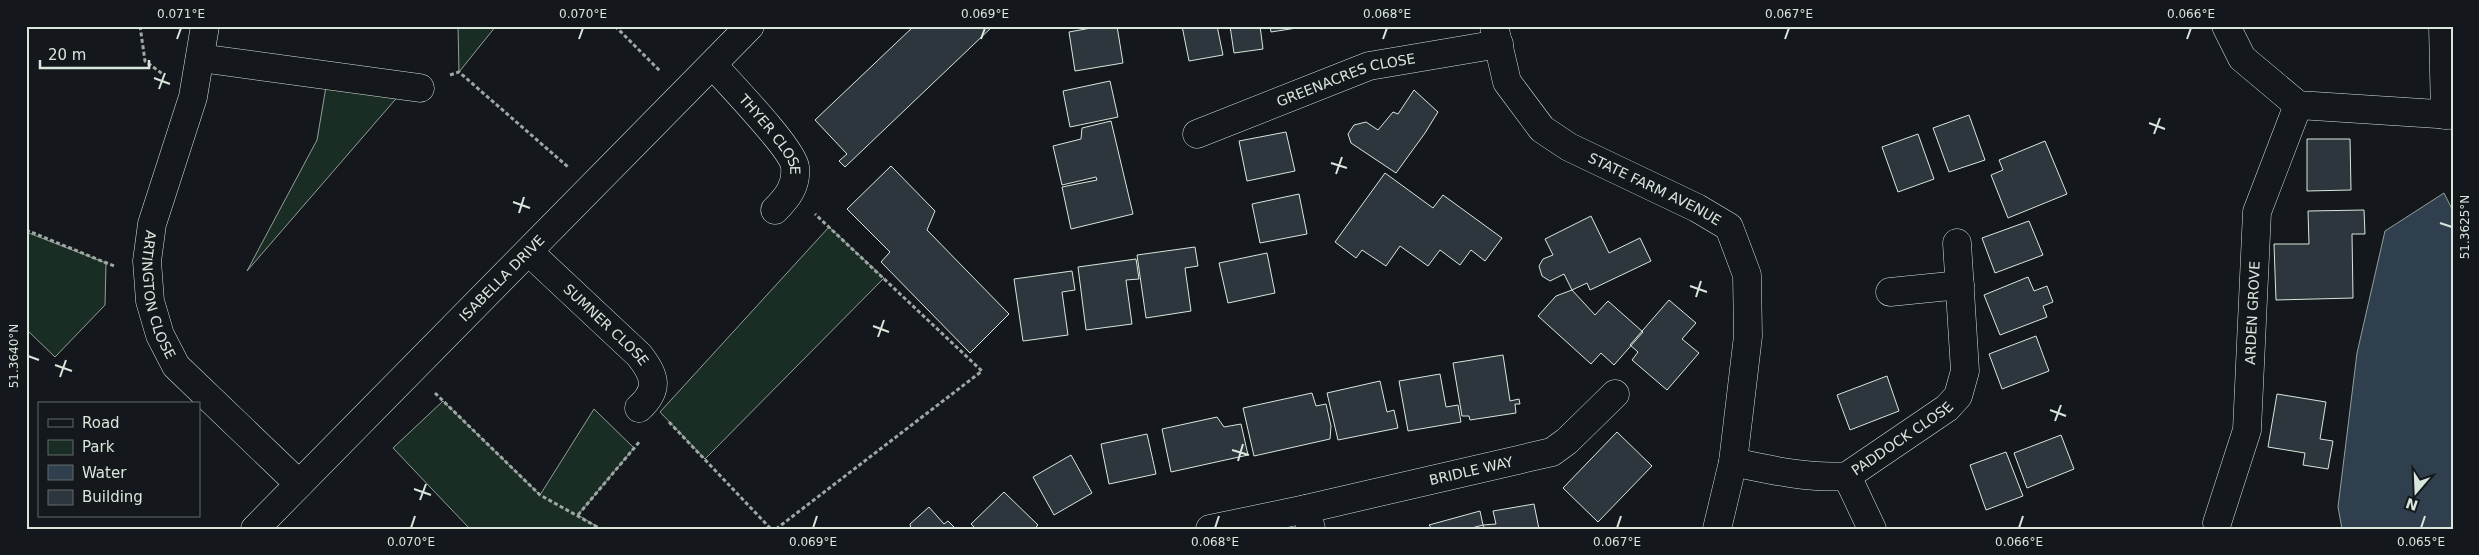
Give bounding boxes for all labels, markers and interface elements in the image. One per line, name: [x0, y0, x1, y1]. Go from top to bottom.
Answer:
text: 0.071°E: [157, 7, 205, 21]
text: 0.070°E: [559, 7, 607, 21]
text: 0.069°E: [961, 7, 1009, 21]
text: 0.068°E: [1363, 7, 1411, 21]
text: 0.067°E: [1765, 7, 1813, 21]
text: 0.066°E: [2167, 7, 2215, 21]
scale bar: [40, 38, 149, 70]
text: 20 m: [48, 46, 86, 64]
street label: GREENACRES CLOSE: [1274, 50, 1417, 110]
street label: THYER CLOSE: [735, 90, 803, 175]
street label: STATE FARM AVENUE: [1586, 149, 1724, 229]
text: 51.3625°N: [2458, 195, 2472, 259]
street label: ARTINGTON CLOSE: [139, 229, 179, 362]
street label: ISABELLA DRIVE: [456, 232, 548, 324]
street label: ARDEN GROVE: [2242, 261, 2263, 365]
street label: SUMNER CLOSE: [561, 281, 652, 368]
text: 51.3640°N: [7, 324, 21, 388]
street label: PADDOCK CLOSE: [1848, 399, 1956, 479]
legend: [38, 402, 200, 518]
text: Road: [82, 414, 120, 432]
text: Park: [82, 438, 115, 456]
street label: BRIDLE WAY: [1428, 453, 1515, 488]
text: Water: [82, 464, 127, 482]
north arrow: [2392, 468, 2442, 518]
text: Building: [82, 488, 143, 506]
text: N: [2404, 495, 2420, 514]
text: 0.070°E: [387, 535, 435, 549]
text: 0.069°E: [789, 535, 837, 549]
text: 0.068°E: [1191, 535, 1239, 549]
text: 0.067°E: [1593, 535, 1641, 549]
text: 0.066°E: [1995, 535, 2043, 549]
text: 0.065°E: [2397, 535, 2445, 549]

